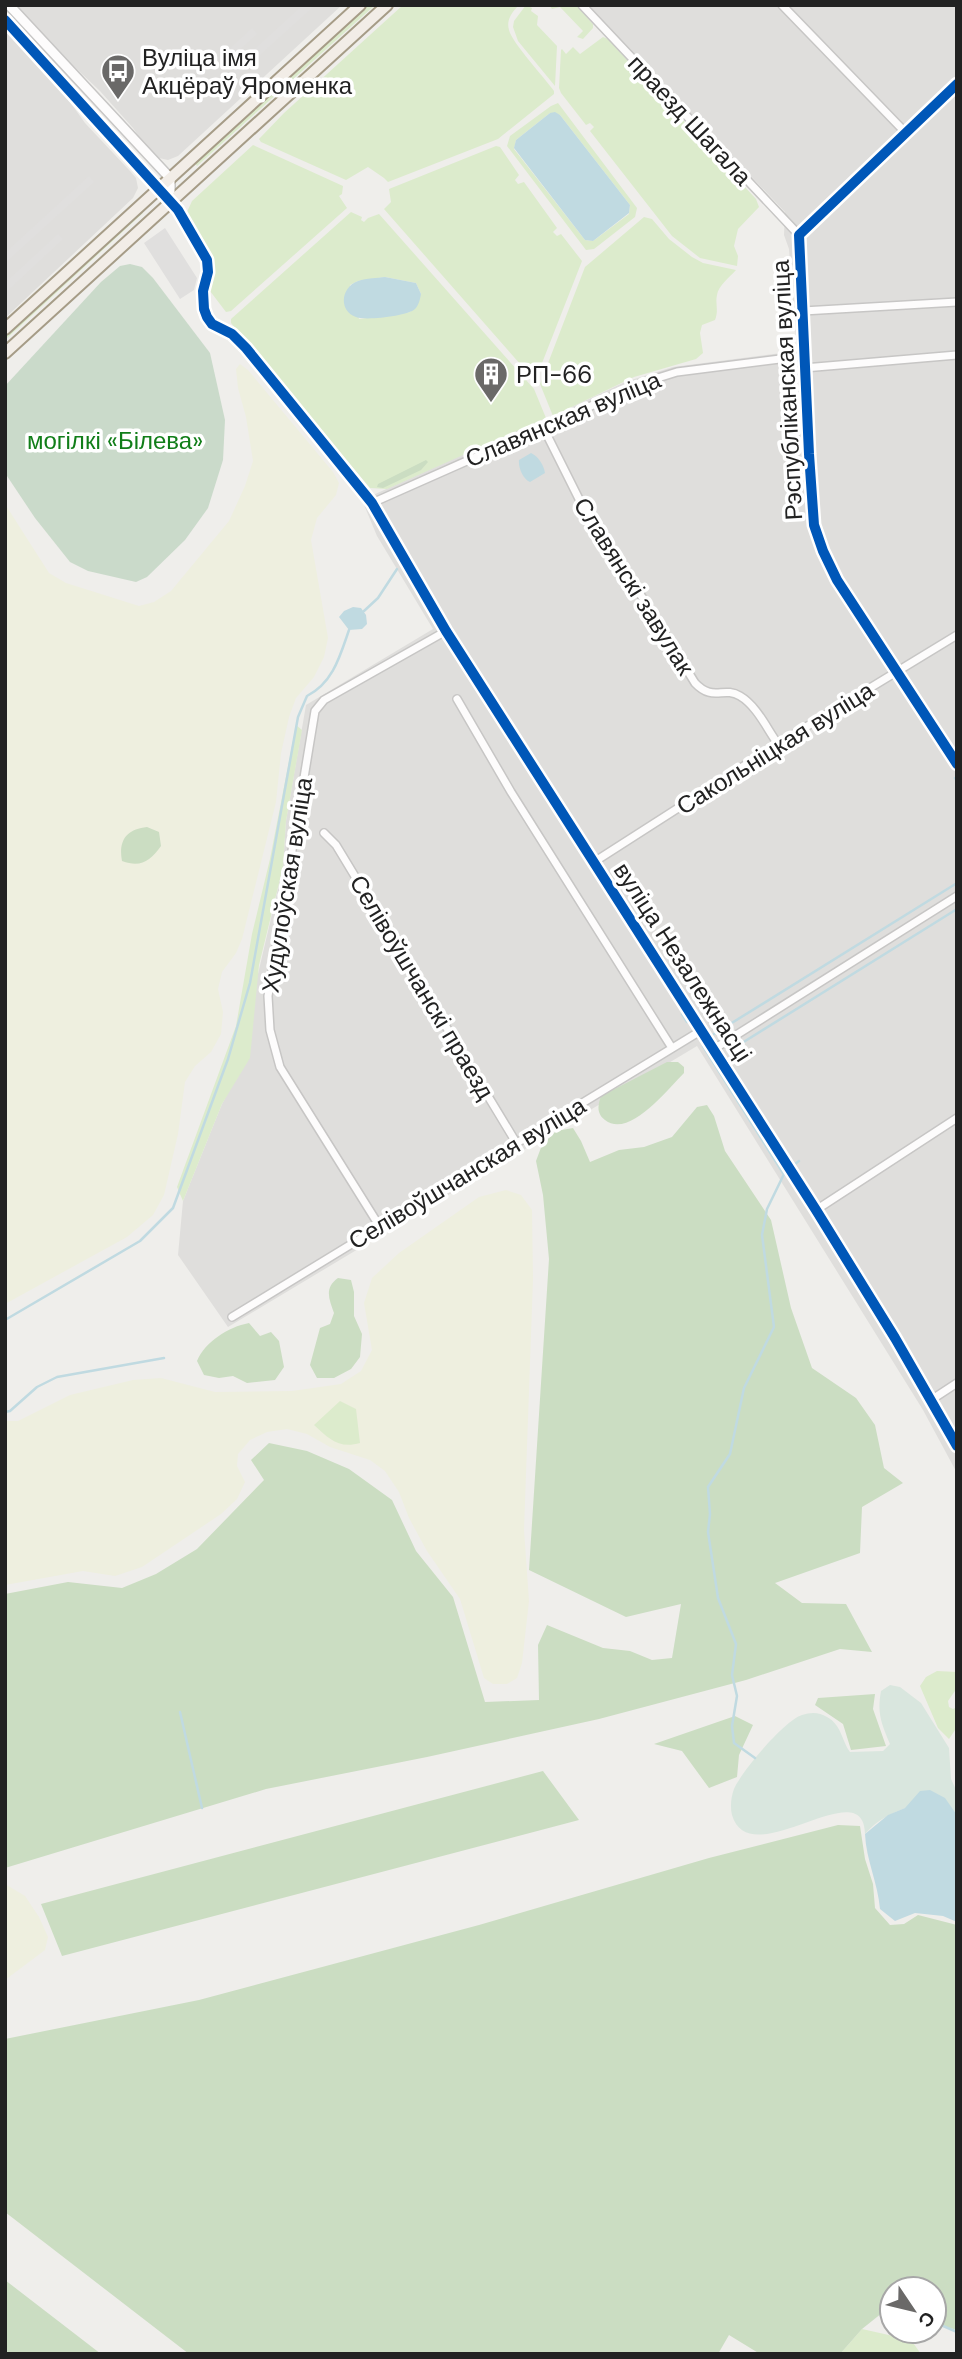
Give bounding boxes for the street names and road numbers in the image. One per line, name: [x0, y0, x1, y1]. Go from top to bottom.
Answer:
street label: праезд Шагала: [621, 48, 759, 192]
street label: Рэспубліканская вуліца: [765, 258, 809, 521]
street label: Славянская вуліца: [461, 364, 666, 474]
street label: Славянскі завулак: [567, 491, 701, 681]
street label: Сакольніцкая вуліца: [670, 674, 880, 821]
street label: Худулоўская вуліца: [255, 774, 319, 995]
street label: вуліца Незалежнасці: [607, 856, 759, 1068]
street label: Селівоўшчанскі праезд: [343, 869, 501, 1105]
street label: Селівоўшчанская вуліца: [343, 1090, 592, 1256]

